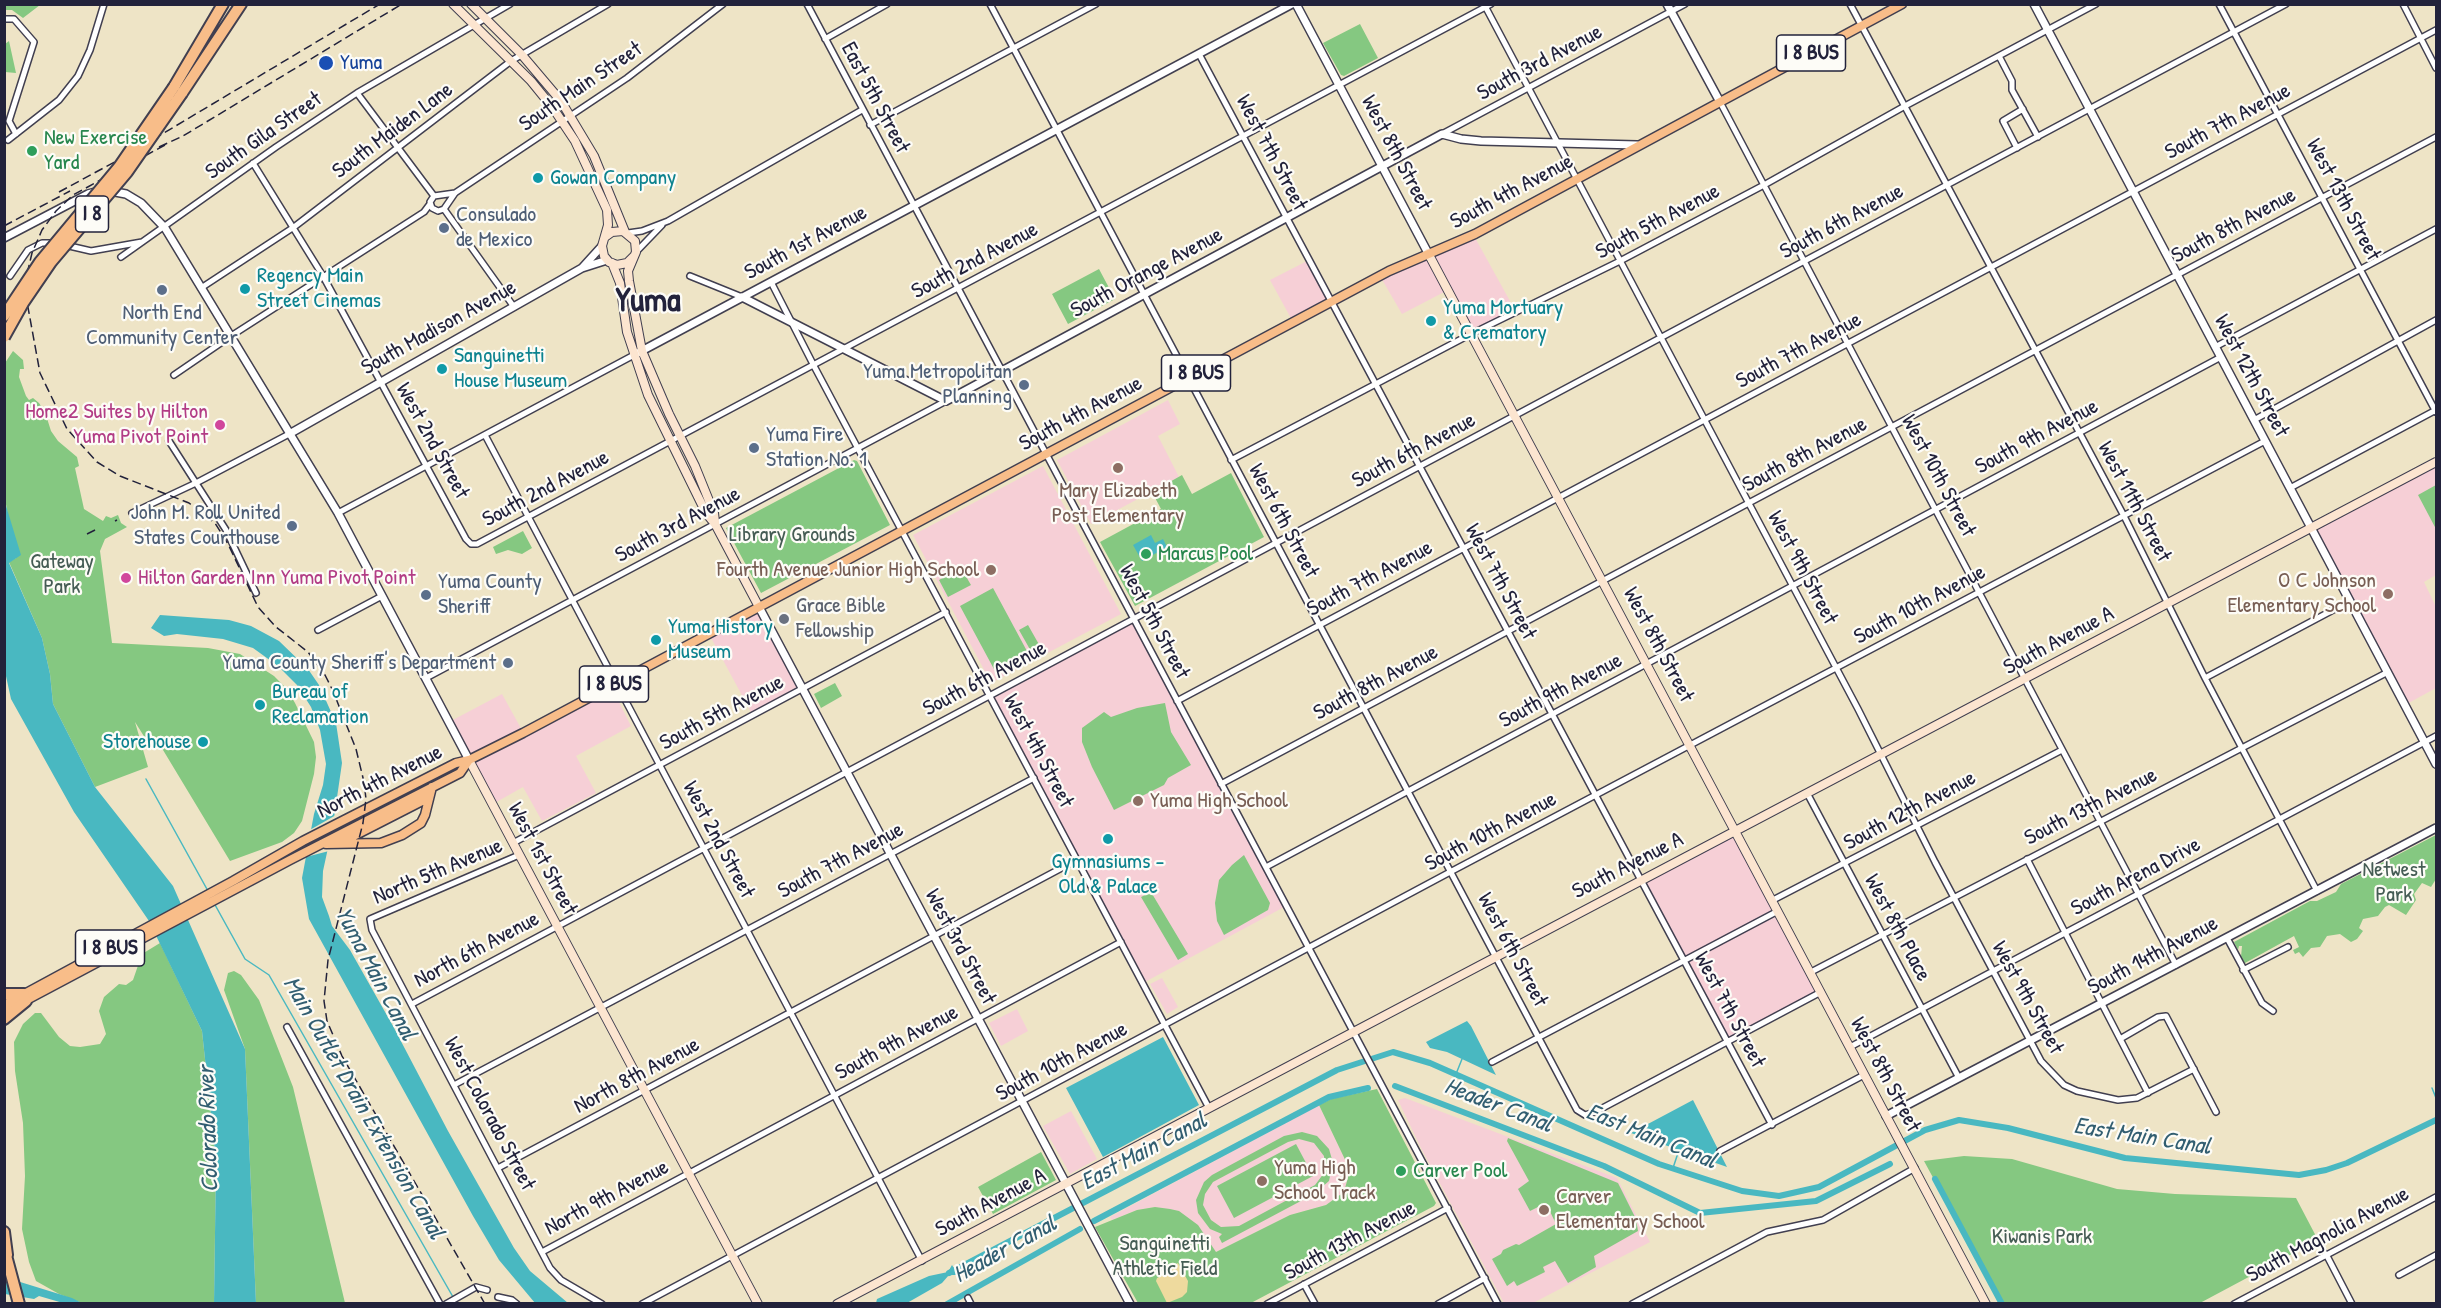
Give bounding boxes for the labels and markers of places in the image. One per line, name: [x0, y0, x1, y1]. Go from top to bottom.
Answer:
place label: Yuma: [340, 50, 382, 76]
marker: Yuma: [317, 54, 335, 72]
place label: New Exercise Yard: [44, 125, 147, 176]
marker: New Exercise Yard: [25, 144, 39, 158]
place label: Gowan Company: [550, 165, 676, 191]
marker: Gowan Company: [531, 171, 545, 185]
place label: Consulado de Mexico: [456, 202, 536, 254]
marker: Consulado de Mexico: [437, 221, 451, 235]
place label: Regency Main Street Cinemas: [257, 263, 381, 314]
marker: Regency Main Street Cinemas: [238, 282, 252, 296]
marker: North End Community Center: [155, 283, 169, 297]
place label: Yuma Mortuary & Crematory: [1443, 295, 1563, 346]
place label: North End Community Center: [86, 300, 238, 352]
marker: Yuma Mortuary & Crematory: [1424, 314, 1438, 328]
place label: Sanguinetti House Museum: [454, 343, 567, 394]
place label: Yuma Metropolitan Planning: [863, 359, 1012, 410]
marker: Sanguinetti House Museum: [435, 362, 449, 376]
marker: Yuma Metropolitan Planning: [1017, 378, 1031, 392]
place label: Home2 Suites by Hilton Yuma Pivot Point: [25, 399, 208, 451]
marker: Home2 Suites by Hilton Yuma Pivot Point: [213, 418, 227, 432]
place label: Yuma Fire Station No. 1: [766, 422, 867, 474]
marker: Yuma Fire Station No. 1: [747, 441, 761, 455]
marker: Mary Elizabeth Post Elementary: [1111, 461, 1125, 475]
place label: Mary Elizabeth Post Elementary: [1052, 478, 1184, 530]
place label: John M. Roll United States Courthouse: [131, 500, 280, 552]
marker: John M. Roll United States Courthouse: [285, 519, 299, 533]
place label: Marcus Pool: [1158, 541, 1253, 567]
marker: Marcus Pool: [1139, 547, 1153, 561]
place label: Fourth Avenue Junior High School: [717, 557, 979, 583]
marker: Fourth Avenue Junior High School: [984, 563, 998, 577]
place label: Hilton Garden Inn Yuma Pivot Point: [138, 565, 415, 591]
place label: O C Johnson Elementary School: [2228, 568, 2376, 620]
place label: Yuma County Sheriff: [438, 569, 542, 620]
marker: Hilton Garden Inn Yuma Pivot Point: [119, 571, 133, 585]
marker: O C Johnson Elementary School: [2381, 587, 2395, 601]
marker: Yuma County Sheriff: [419, 588, 433, 602]
place label: Grace Bible Fellowship: [796, 593, 886, 644]
marker: Grace Bible Fellowship: [777, 612, 791, 626]
place label: Yuma History Museum: [668, 614, 773, 666]
marker: Yuma History Museum: [649, 633, 663, 647]
place label: Yuma County Sheriff's Department: [223, 650, 496, 676]
marker: Yuma County Sheriff's Department: [501, 656, 515, 670]
place label: Bureau of Reclamation: [272, 679, 369, 730]
marker: Bureau of Reclamation: [253, 698, 267, 712]
place label: Storehouse: [103, 729, 191, 755]
marker: Storehouse: [196, 735, 210, 749]
place label: Yuma High School: [1150, 788, 1288, 814]
marker: Yuma High School: [1131, 794, 1145, 808]
marker: Gymnasiums - Old & Palace: [1101, 832, 1115, 846]
place label: Gymnasiums - Old & Palace: [1052, 849, 1164, 900]
place label: Yuma High School Track: [1274, 1155, 1376, 1206]
place label: Carver Pool: [1413, 1158, 1507, 1184]
marker: Carver Pool: [1394, 1164, 1408, 1178]
marker: Yuma High School Track: [1255, 1174, 1269, 1188]
place label: Carver Elementary School: [1556, 1184, 1704, 1236]
marker: Carver Elementary School: [1537, 1203, 1551, 1217]

